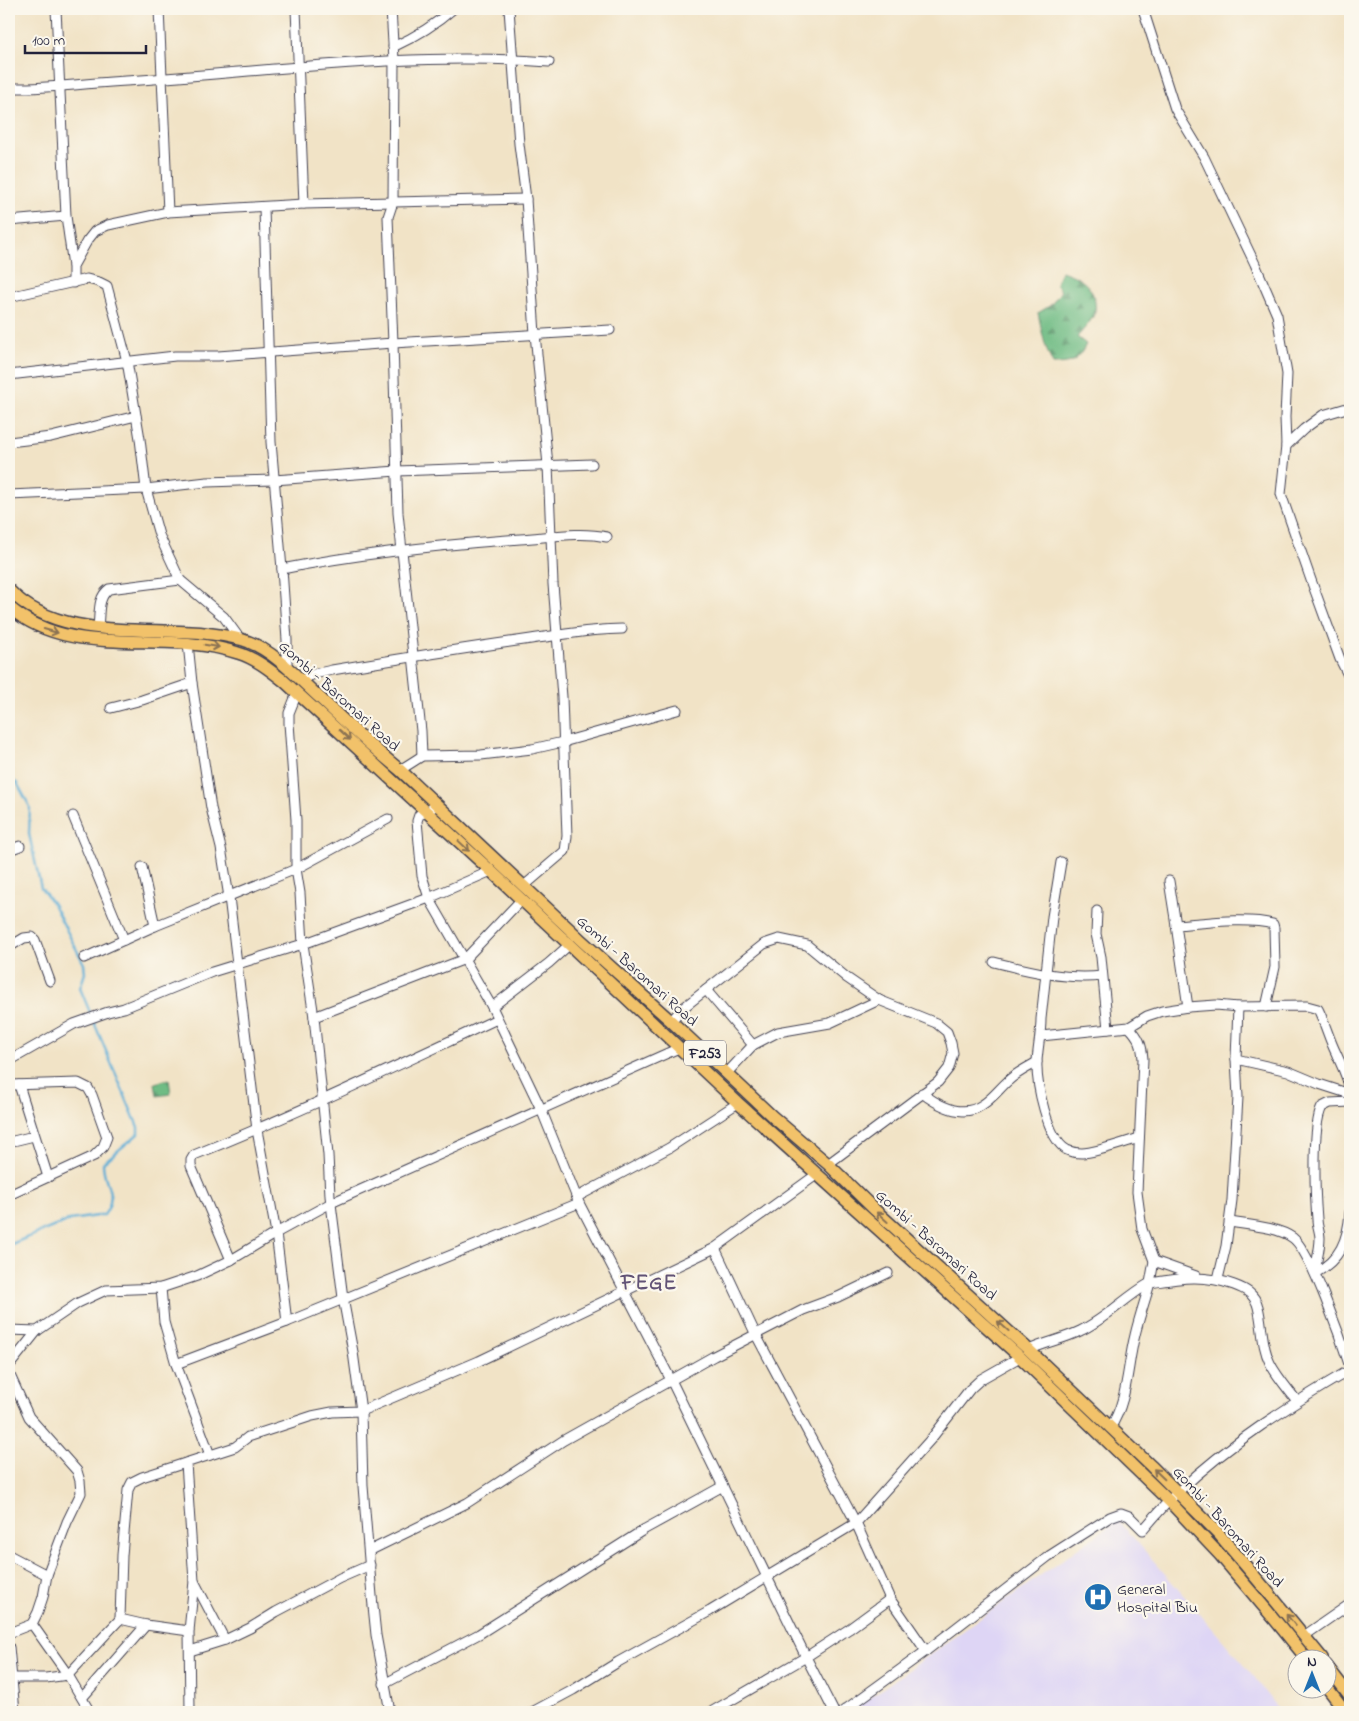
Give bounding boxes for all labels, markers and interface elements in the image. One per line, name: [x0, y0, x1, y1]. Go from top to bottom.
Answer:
scale bar: [25, 22, 146, 54]
text: 100 m: [32, 30, 65, 52]
one-way arrow: [43, 626, 59, 636]
street label: Gombi - Baromari Road: [272, 635, 405, 758]
one-way arrow: [204, 642, 220, 652]
one-way arrow: [338, 729, 351, 741]
one-way arrow: [457, 840, 470, 852]
street label: Gombi - Baromari Road: [570, 910, 703, 1033]
road number: F253: [684, 1040, 726, 1066]
street label: Gombi - Baromari Road: [869, 1184, 1002, 1307]
one-way arrow: [876, 1211, 889, 1223]
district label: FEGE: [620, 1269, 677, 1299]
one-way arrow: [996, 1320, 1009, 1332]
street label: Gombi - Baromari Road: [1166, 1461, 1289, 1594]
one-way arrow: [1153, 1468, 1166, 1480]
place label: General Hospital Biu: [1117, 1578, 1198, 1620]
hospital icon: General Hospital Biu: [1083, 1582, 1113, 1612]
one-way arrow: [1286, 1614, 1297, 1627]
north arrow: [1286, 1648, 1336, 1698]
text: N: [1307, 1652, 1317, 1673]

